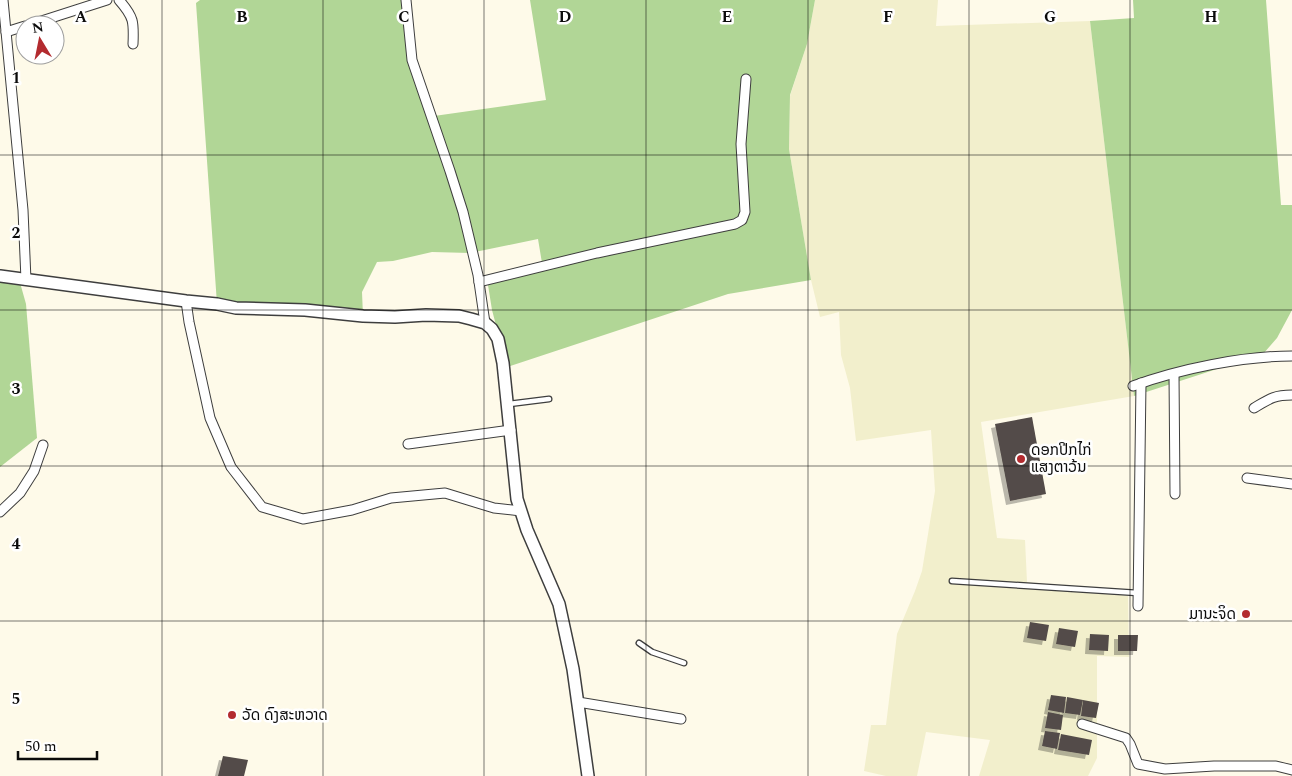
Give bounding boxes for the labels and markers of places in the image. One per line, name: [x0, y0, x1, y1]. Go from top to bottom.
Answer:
place label: ດອກປີກໄກ່ ແສງຕາວ້ນ: [1031, 439, 1092, 479]
marker: ດອກປີກໄກ່ ແສງຕາວ້ນ: [1015, 453, 1027, 465]
place label: ມານະຈິດ: [1189, 603, 1236, 626]
marker: ມານະຈິດ: [1240, 608, 1252, 620]
place label: ວັດ ດົງສະຫວາດ: [242, 704, 328, 727]
marker: ວັດ ດົງສະຫວາດ: [226, 709, 238, 721]

